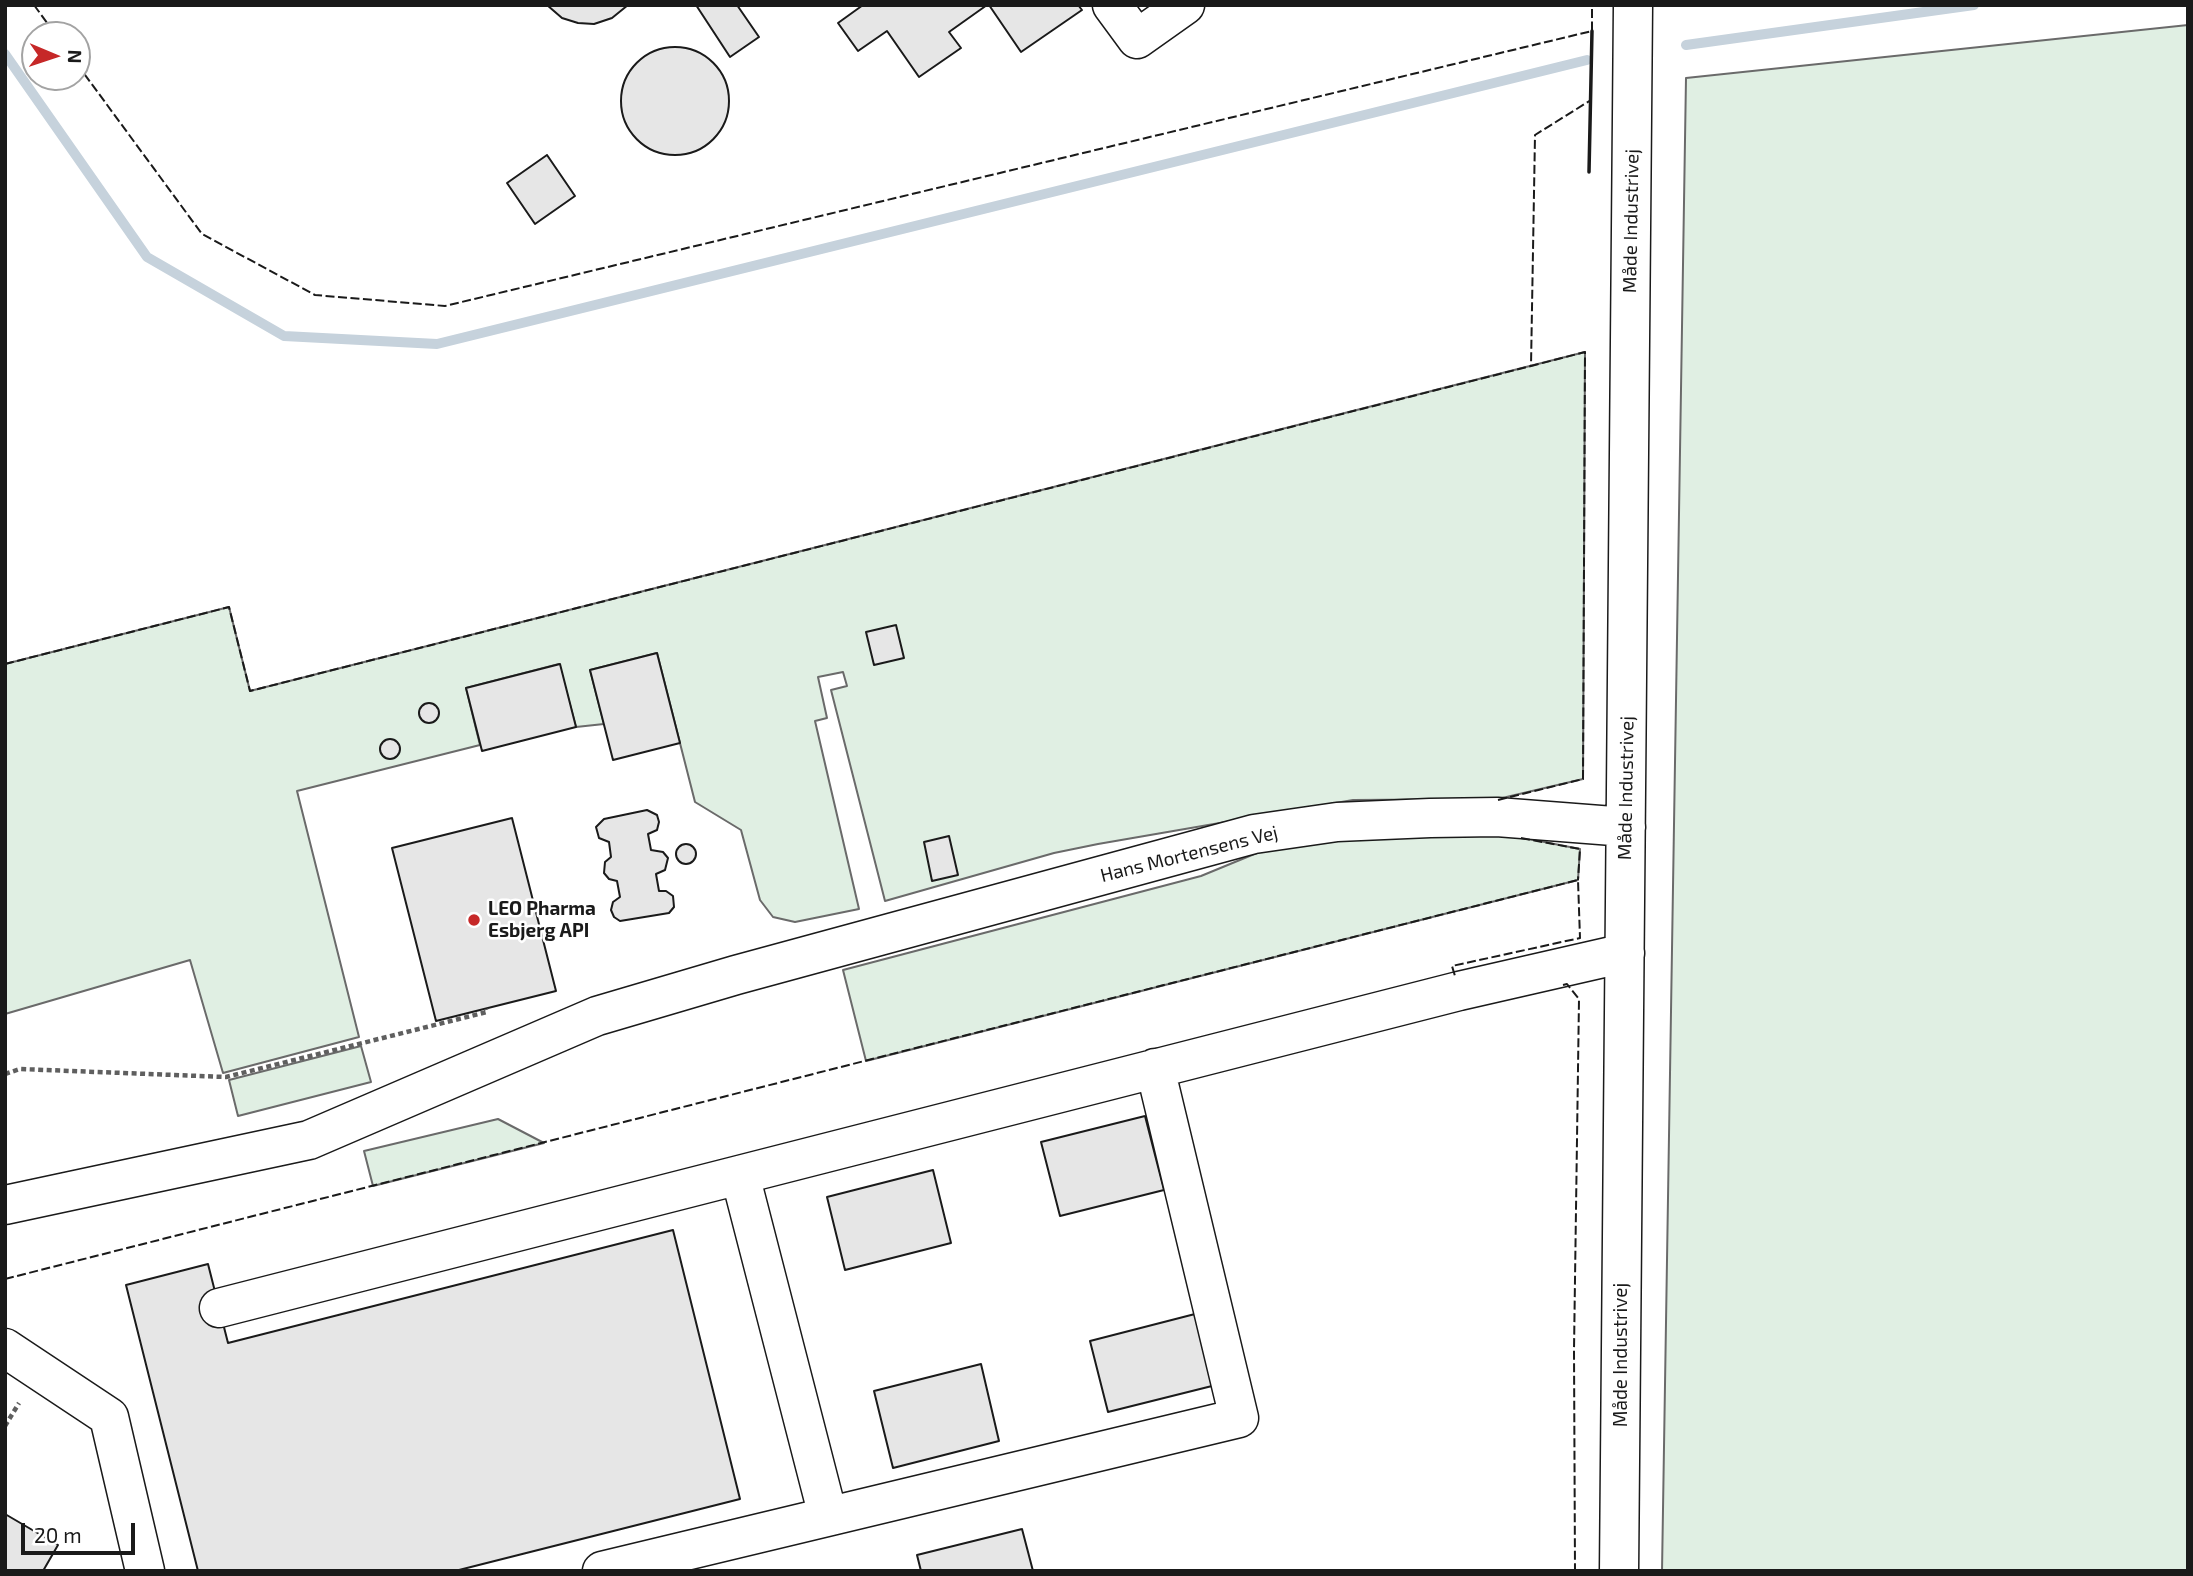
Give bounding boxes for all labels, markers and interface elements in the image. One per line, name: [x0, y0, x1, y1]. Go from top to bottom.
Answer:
north arrow: [21, 21, 91, 91]
text: N: [64, 49, 87, 64]
street label: Måde Industrivej: [1618, 149, 1644, 293]
street label: Måde Industrivej: [1613, 716, 1639, 860]
street label: Hans Mortensens Vej: [1098, 821, 1280, 887]
place label: LEO Pharma Esbjerg API: [488, 898, 596, 942]
marker: LEO Pharma Esbjerg API: [466, 912, 482, 928]
street label: Måde Industrivej: [1610, 1283, 1632, 1427]
scale bar: [24, 1510, 138, 1554]
text: 20 m: [34, 1522, 82, 1547]

